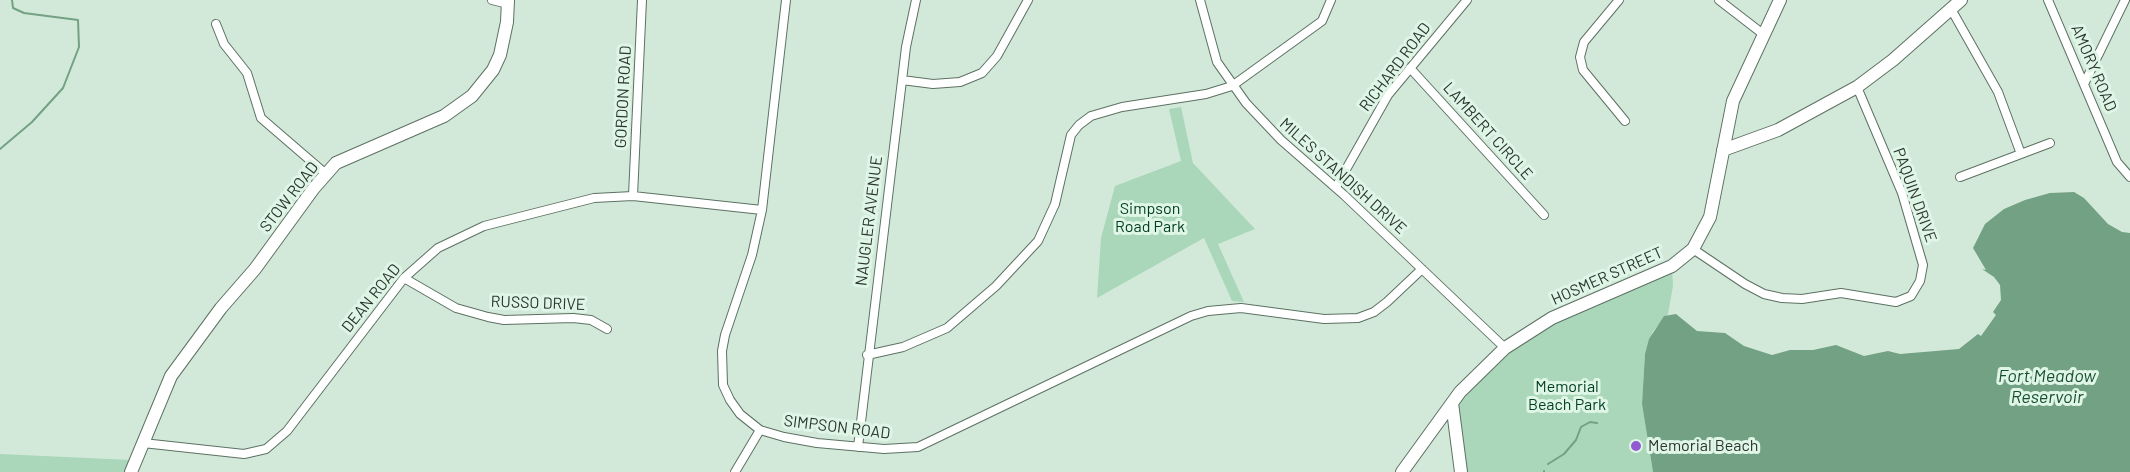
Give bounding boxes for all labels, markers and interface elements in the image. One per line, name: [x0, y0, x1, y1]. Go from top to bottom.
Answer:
street label: RICHARD ROAD: [1355, 19, 1435, 115]
street label: AMORY ROAD: [2067, 22, 2121, 114]
street label: GORDON ROAD: [611, 45, 635, 149]
street label: LAMBERT CIRCLE: [1439, 78, 1537, 184]
street label: MILES STANDISH DRIVE: [1276, 114, 1410, 238]
street label: PAQUIN DRIVE: [1889, 145, 1941, 245]
street label: NAUGLER AVENUE: [851, 155, 887, 287]
street label: STOW ROAD: [256, 158, 322, 236]
park label: Simpson Road Park: [1115, 199, 1185, 237]
street label: HOSMER STREET: [1548, 243, 1666, 309]
street label: DEAN ROAD: [338, 260, 404, 336]
street label: RUSSO DRIVE: [490, 292, 586, 314]
water label: Fort Meadow Reservoir: [1998, 365, 2096, 407]
park label: Memorial Beach Park: [1528, 377, 1606, 415]
street label: SIMPSON ROAD: [783, 411, 891, 443]
place label: Memorial Beach: [1648, 436, 1758, 456]
marker: Memorial Beach: [1629, 439, 1643, 453]

